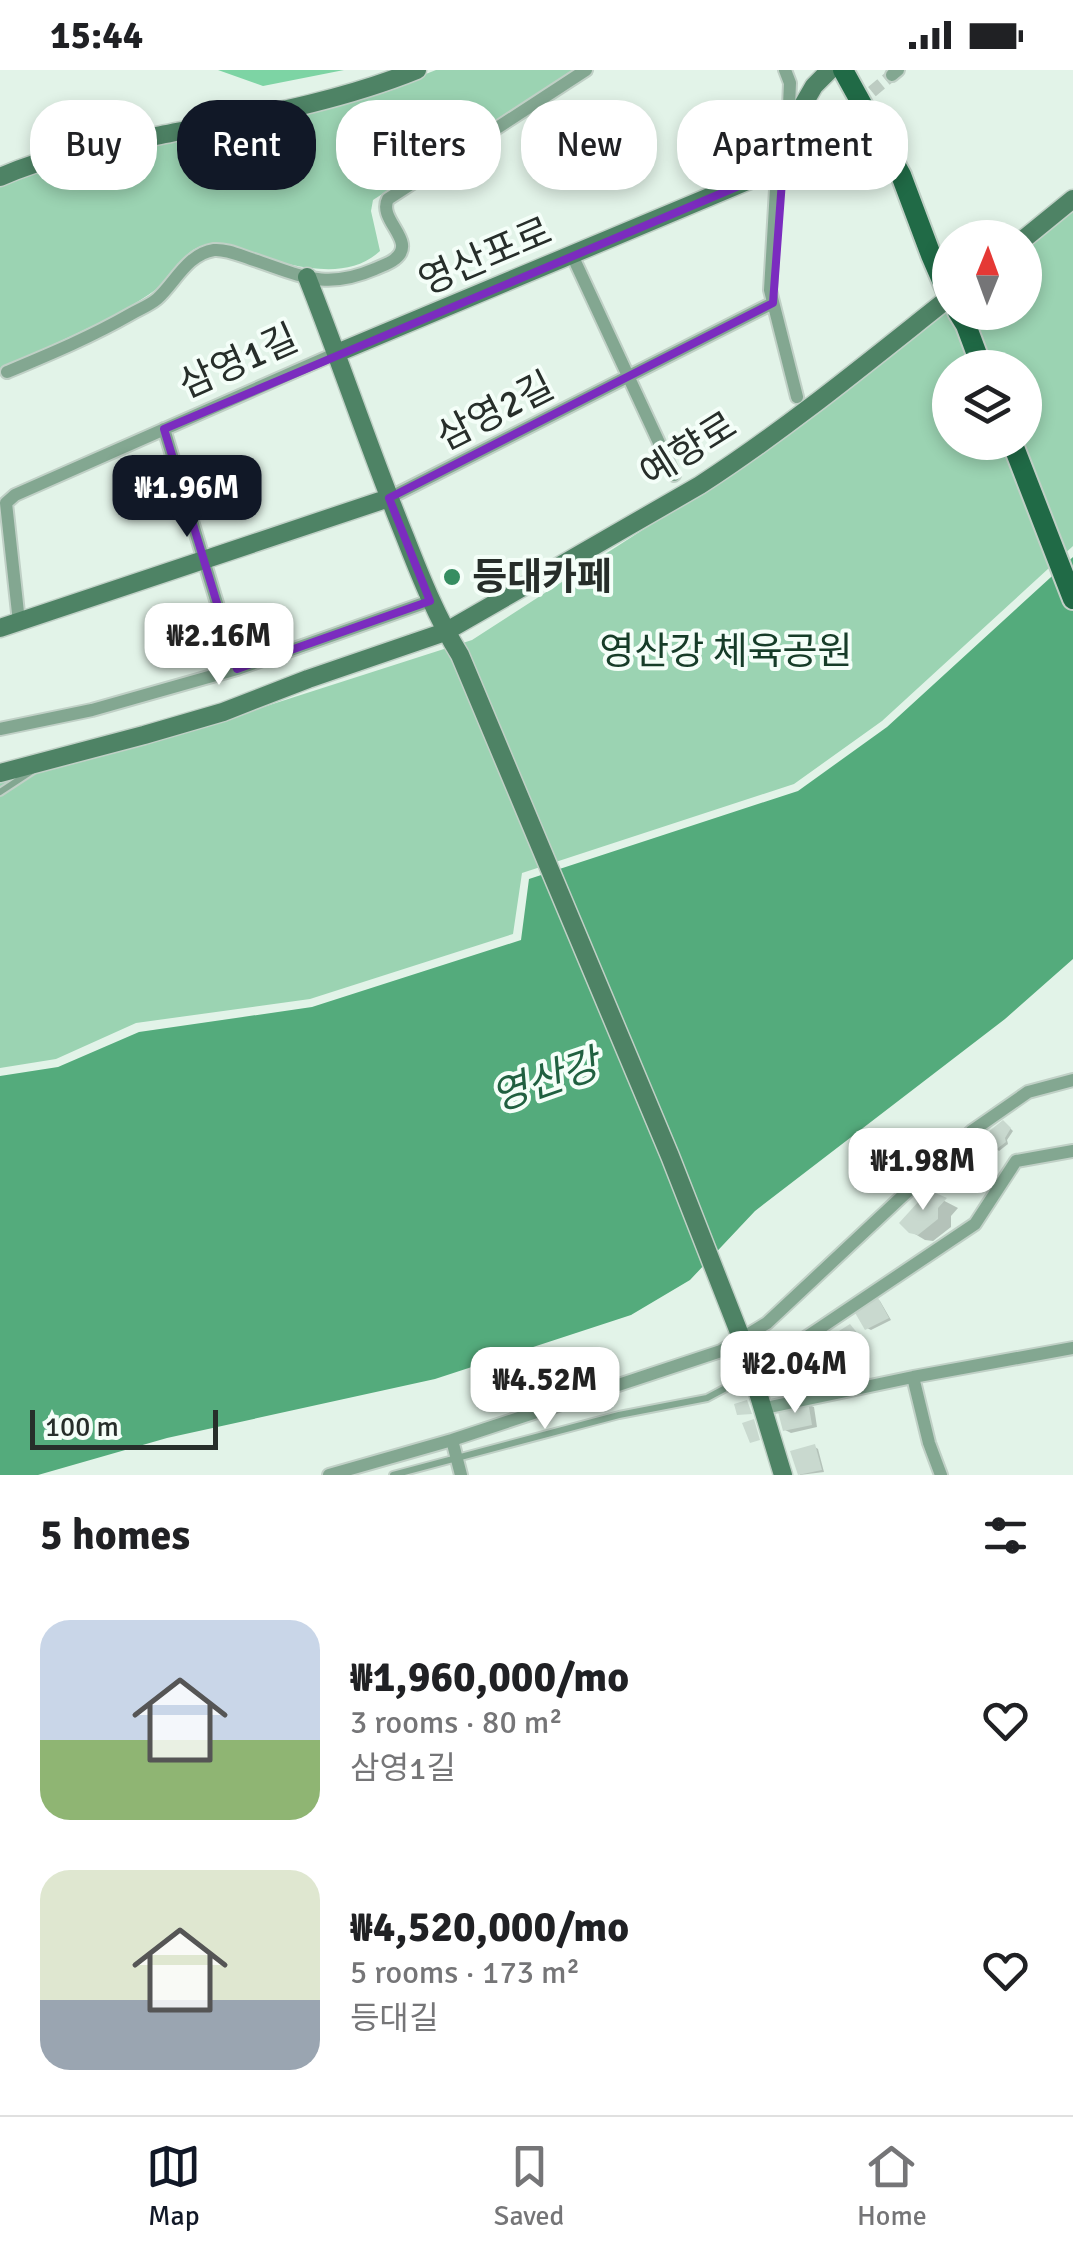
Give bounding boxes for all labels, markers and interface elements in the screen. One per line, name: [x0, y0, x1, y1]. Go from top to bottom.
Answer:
text: 15:44: [50, 12, 143, 59]
chip: Buy: [30, 100, 157, 190]
chip: Rent: [177, 100, 316, 190]
chip: Filters: [336, 100, 501, 190]
chip: New: [521, 100, 657, 190]
chip: Apartment: [677, 100, 908, 190]
street label: 영산포로: [412, 208, 559, 305]
north arrow: [932, 220, 1042, 330]
map controls: [932, 220, 1042, 460]
street label: 삼영1길: [171, 314, 305, 408]
button: layers: [932, 350, 1042, 460]
street label: 삼영2길: [429, 362, 562, 461]
street label: 예향로: [631, 402, 745, 497]
pin: ₩1.96M: [106, 455, 268, 540]
text: ₩1.96M: [135, 468, 239, 507]
place label: 등대카페: [472, 554, 612, 601]
marker: 등대카페: [441, 566, 463, 588]
pin: ₩2.16M: [138, 603, 300, 688]
text: ₩2.16M: [167, 616, 271, 655]
park label: 영산강 체육공원: [599, 628, 853, 675]
water label: 영산강: [485, 1038, 611, 1123]
pin: ₩1.98M: [842, 1128, 1004, 1213]
text: ₩1.98M: [871, 1141, 975, 1180]
pin: ₩2.04M: [714, 1331, 876, 1416]
text: ₩2.04M: [743, 1344, 847, 1383]
pin: ₩4.52M: [464, 1347, 626, 1432]
text: ₩4.52M: [493, 1360, 597, 1399]
scale bar: [30, 1405, 218, 1450]
text: 100 m: [45, 1410, 119, 1444]
icon: filters: [978, 1508, 1033, 1563]
text: 5 homes: [40, 1510, 190, 1561]
text: ₩1,960,000/mo: [350, 1652, 629, 1703]
icon: home: [120, 1660, 240, 1780]
icon: heart: [978, 1693, 1033, 1748]
text: 3 rooms · 80 m²: [350, 1703, 563, 1742]
text: 삼영1길: [350, 1749, 456, 1788]
text: ₩4,520,000/mo: [350, 1902, 629, 1953]
icon: home: [120, 1910, 240, 2030]
icon: heart: [978, 1943, 1033, 1998]
text: 5 rooms · 173 m²: [350, 1953, 580, 1992]
text: 등대길: [350, 1999, 438, 2038]
tab: Map: [146, 2139, 201, 2233]
tab: Saved: [494, 2139, 564, 2233]
tab: Home: [857, 2139, 927, 2233]

